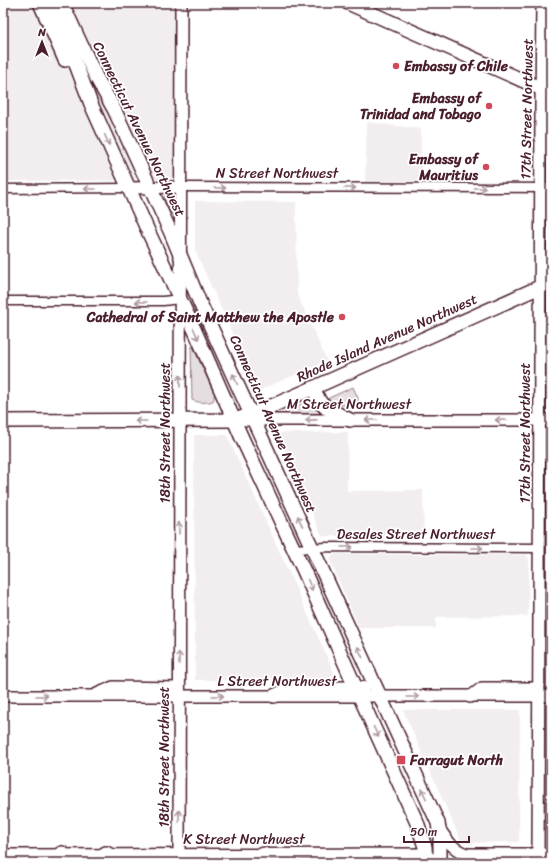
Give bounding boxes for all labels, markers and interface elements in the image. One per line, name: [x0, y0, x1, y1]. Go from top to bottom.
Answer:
north arrow: [22, 22, 62, 62]
text: N: [37, 23, 46, 42]
street label: Connecticut Avenue Northwest: [86, 37, 192, 221]
street label: 17th Street Northwest: [513, 38, 541, 180]
place label: Embassy of Chile: [404, 54, 509, 79]
marker: Embassy of Chile: [391, 61, 401, 71]
place label: Embassy of Trinidad and Tobago: [360, 86, 483, 127]
marker: Embassy of Trinidad and Tobago: [484, 101, 494, 111]
one-way arrow: [104, 133, 111, 145]
place label: Embassy of Mauritius: [409, 147, 480, 188]
street label: N Street Northwest: [216, 161, 340, 186]
marker: Embassy of Mauritius: [481, 162, 491, 172]
one-way arrow: [213, 184, 226, 192]
one-way arrow: [343, 184, 356, 192]
one-way arrow: [473, 184, 486, 192]
one-way arrow: [84, 185, 97, 193]
street label: Rhode Island Avenue Northwest: [292, 287, 482, 389]
one-way arrow: [135, 298, 148, 305]
place label: Cathedral of Saint Matthew the Apostle: [86, 305, 335, 330]
marker: Cathedral of Saint Matthew the Apostle: [337, 312, 347, 322]
one-way arrow: [193, 328, 201, 340]
street label: Connecticut Avenue Northwest: [222, 331, 324, 517]
street label: 18th Street Northwest: [153, 362, 178, 504]
street label: 17th Street Northwest: [513, 363, 538, 503]
one-way arrow: [231, 373, 238, 385]
one-way arrow: [176, 375, 184, 388]
street label: M Street Northwest: [287, 392, 412, 417]
one-way arrow: [305, 416, 318, 424]
one-way arrow: [365, 416, 378, 424]
one-way arrow: [495, 416, 508, 424]
one-way arrow: [135, 417, 148, 425]
one-way arrow: [296, 516, 303, 528]
one-way arrow: [175, 522, 183, 535]
street label: Desales Street Northwest: [337, 522, 496, 547]
one-way arrow: [340, 543, 353, 551]
one-way arrow: [470, 544, 483, 552]
one-way arrow: [307, 578, 314, 590]
one-way arrow: [356, 647, 363, 659]
one-way arrow: [175, 652, 183, 665]
street label: L Street Northwest: [217, 669, 338, 694]
street label: 18th Street Northwest: [152, 686, 177, 828]
one-way arrow: [35, 692, 48, 700]
one-way arrow: [211, 692, 224, 700]
one-way arrow: [406, 693, 419, 701]
one-way arrow: [373, 726, 381, 738]
place label: Farragut North: [409, 748, 504, 773]
marker: Farragut North: [395, 754, 407, 766]
one-way arrow: [420, 788, 427, 800]
one-way arrow: [175, 810, 183, 823]
scale bar: [404, 818, 469, 844]
text: 50 m: [410, 821, 437, 843]
street label: K Street Northwest: [183, 827, 306, 852]

